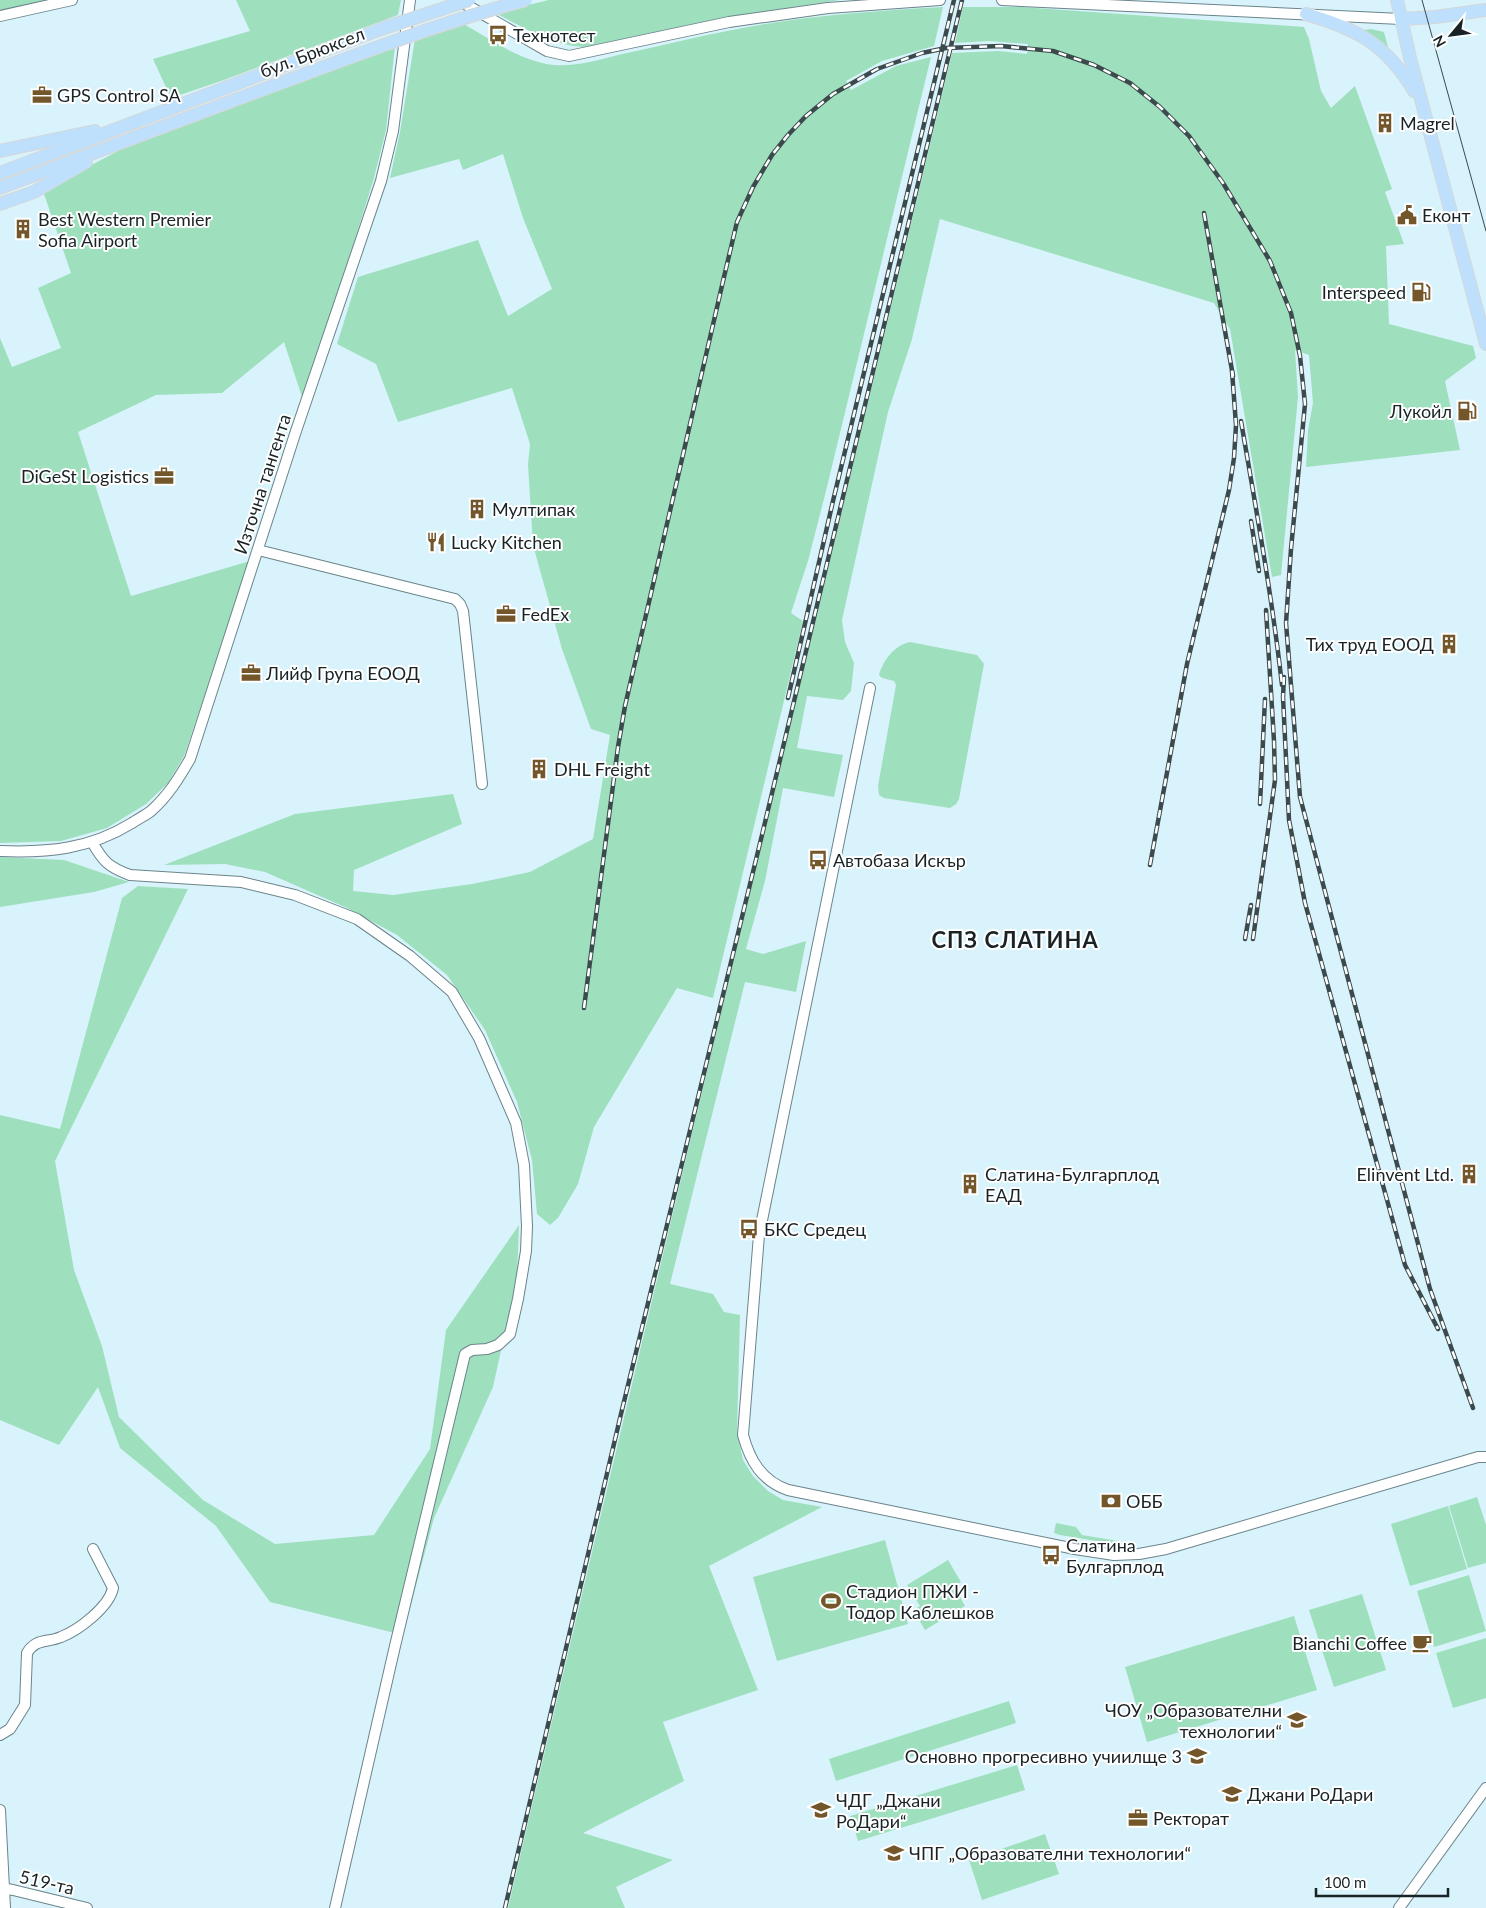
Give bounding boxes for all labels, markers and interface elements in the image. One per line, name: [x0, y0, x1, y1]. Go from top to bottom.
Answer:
north arrow: [1426, 10, 1476, 60]
street label: бул. Брюксел: [256, 22, 368, 82]
bus stop icon: Технотест: [487, 24, 509, 46]
place label: Технотест: [513, 24, 596, 46]
text: N: [1429, 33, 1449, 50]
office icon: GPS Control SA: [31, 84, 53, 106]
place label: GPS Control SA: [57, 84, 182, 106]
building icon: Magrel: [1374, 112, 1396, 134]
place label: Magrel: [1400, 112, 1455, 134]
public building icon: Еконт: [1396, 204, 1418, 226]
place label: Еконт: [1422, 204, 1471, 226]
place label: Best Western Premier Sofia Airport: [38, 208, 212, 251]
building icon: Best Western Premier Sofia Airport: [12, 218, 34, 240]
place label: Interspeed: [1322, 281, 1406, 303]
fuel station icon: Interspeed: [1410, 281, 1432, 303]
place label: Лукойл: [1389, 400, 1452, 422]
fuel station icon: Лукойл: [1456, 400, 1478, 422]
street label: Източна тангента: [229, 411, 295, 557]
place label: DiGeSt Logistics: [21, 465, 149, 487]
office icon: DiGeSt Logistics: [153, 465, 175, 487]
building icon: Мултипак: [466, 498, 488, 520]
place label: Мултипак: [492, 498, 576, 520]
restaurant icon: Lucky Kitchen: [425, 531, 447, 553]
place label: Lucky Kitchen: [451, 531, 562, 553]
office icon: FedEx: [495, 603, 517, 625]
place label: FedEx: [521, 603, 569, 625]
place label: Тих труд ЕООД: [1306, 633, 1434, 655]
building icon: Тих труд ЕООД: [1438, 633, 1460, 655]
office icon: Лийф Група ЕООД: [240, 662, 262, 684]
place label: Лийф Група ЕООД: [265, 662, 420, 684]
building icon: DHL Freight: [528, 758, 550, 780]
place label: DHL Freight: [554, 758, 650, 780]
bus stop icon: Автобаза Искър: [807, 849, 829, 871]
place label: Автобаза Искър: [833, 849, 966, 871]
district label: СПЗ СЛАТИНА: [931, 926, 1099, 953]
place label: Слатина-Булгарплод ЕАД: [985, 1163, 1159, 1206]
place label: Elinvent Ltd.: [1357, 1163, 1454, 1185]
building icon: Elinvent Ltd.: [1458, 1163, 1480, 1185]
building icon: Слатина-Булгарплод ЕАД: [959, 1173, 981, 1195]
bus stop icon: БКС Средец: [738, 1218, 760, 1240]
place label: БКС Средец: [764, 1218, 866, 1240]
bank icon: ОББ: [1100, 1490, 1122, 1512]
place label: ОББ: [1126, 1490, 1163, 1512]
place label: Слатина Булгарплод: [1066, 1534, 1164, 1577]
bus stop icon: Слатина Булгарплод: [1040, 1544, 1062, 1566]
place label: Стадион ПЖИ - Тодор Каблешков: [846, 1580, 994, 1623]
sports icon: Стадион ПЖИ - Тодор Каблешков: [820, 1590, 842, 1612]
place label: Bianchi Coffee: [1292, 1632, 1407, 1654]
cafe icon: Bianchi Coffee: [1411, 1632, 1433, 1654]
place label: ЧОУ „Образователни технологии“: [1105, 1699, 1282, 1742]
school or university icon: ЧОУ „Образователни технологии“: [1286, 1709, 1308, 1731]
place label: Основно прогресивно учиилще 3: [905, 1745, 1182, 1767]
school or university icon: Основно прогресивно учиилще 3: [1186, 1745, 1208, 1767]
school or university icon: Джани РоДари: [1221, 1783, 1243, 1805]
place label: Джани РоДари: [1247, 1783, 1373, 1805]
place label: ЧДГ „Джани РоДари“: [836, 1789, 941, 1832]
school or university icon: ЧДГ „Джани РоДари“: [810, 1799, 832, 1821]
office icon: Ректорат: [1127, 1807, 1149, 1829]
place label: Ректорат: [1153, 1807, 1229, 1829]
school or university icon: ЧПГ „Образователни технологии“: [883, 1842, 905, 1864]
place label: ЧПГ „Образователни технологии“: [909, 1842, 1191, 1864]
street label: 519-та: [17, 1865, 77, 1899]
scale bar: [1316, 1866, 1448, 1898]
text: 100 m: [1324, 1873, 1366, 1891]

